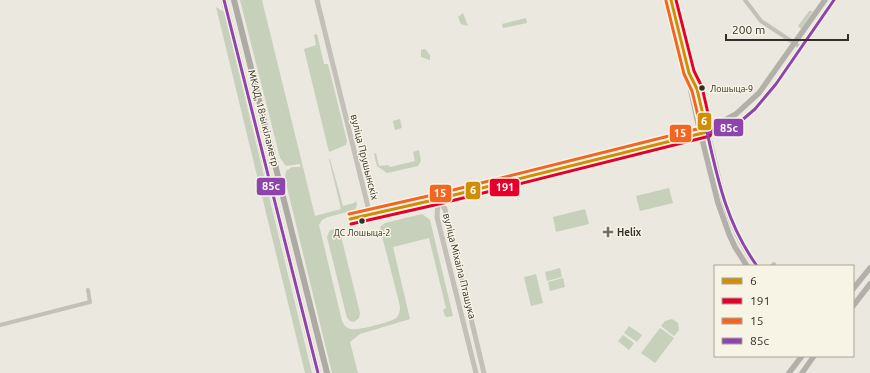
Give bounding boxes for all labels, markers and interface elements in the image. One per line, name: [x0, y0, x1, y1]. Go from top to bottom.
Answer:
scale bar: [726, 16, 848, 42]
text: 200 m: [732, 23, 765, 36]
street label: МКАД, 18-ы кіламетр: [246, 69, 281, 168]
marker: Лошыца-9: [697, 83, 707, 93]
place label: Лошыца-9: [710, 84, 753, 94]
line badge: 6: [697, 112, 712, 131]
street label: вуліца Прушынскіх: [349, 113, 380, 201]
text: 6: [701, 115, 707, 127]
line badge: 85с: [713, 118, 744, 137]
text: 85с: [720, 122, 739, 134]
line badge: 15: [669, 124, 692, 143]
text: 15: [674, 127, 686, 139]
line badge: 85с: [256, 177, 286, 196]
line badge: 191: [489, 178, 520, 197]
text: 85с: [262, 180, 281, 192]
line badge: 6: [465, 181, 481, 200]
text: 191: [496, 181, 514, 193]
line badge: 15: [429, 184, 452, 203]
text: 6: [470, 184, 476, 196]
text: 15: [434, 187, 446, 199]
street label: вуліца Міхаіла Пташука: [441, 212, 478, 320]
marker: ДС Лошыца-2: [357, 216, 367, 226]
marker: Helix: [602, 226, 614, 238]
place label: Helix: [617, 227, 642, 238]
place label: ДС Лошыца-2: [334, 228, 390, 238]
legend: [714, 265, 854, 357]
text: 6: [750, 274, 757, 287]
text: 191: [750, 294, 770, 307]
text: 15: [750, 314, 764, 327]
text: 85с: [750, 334, 770, 347]

